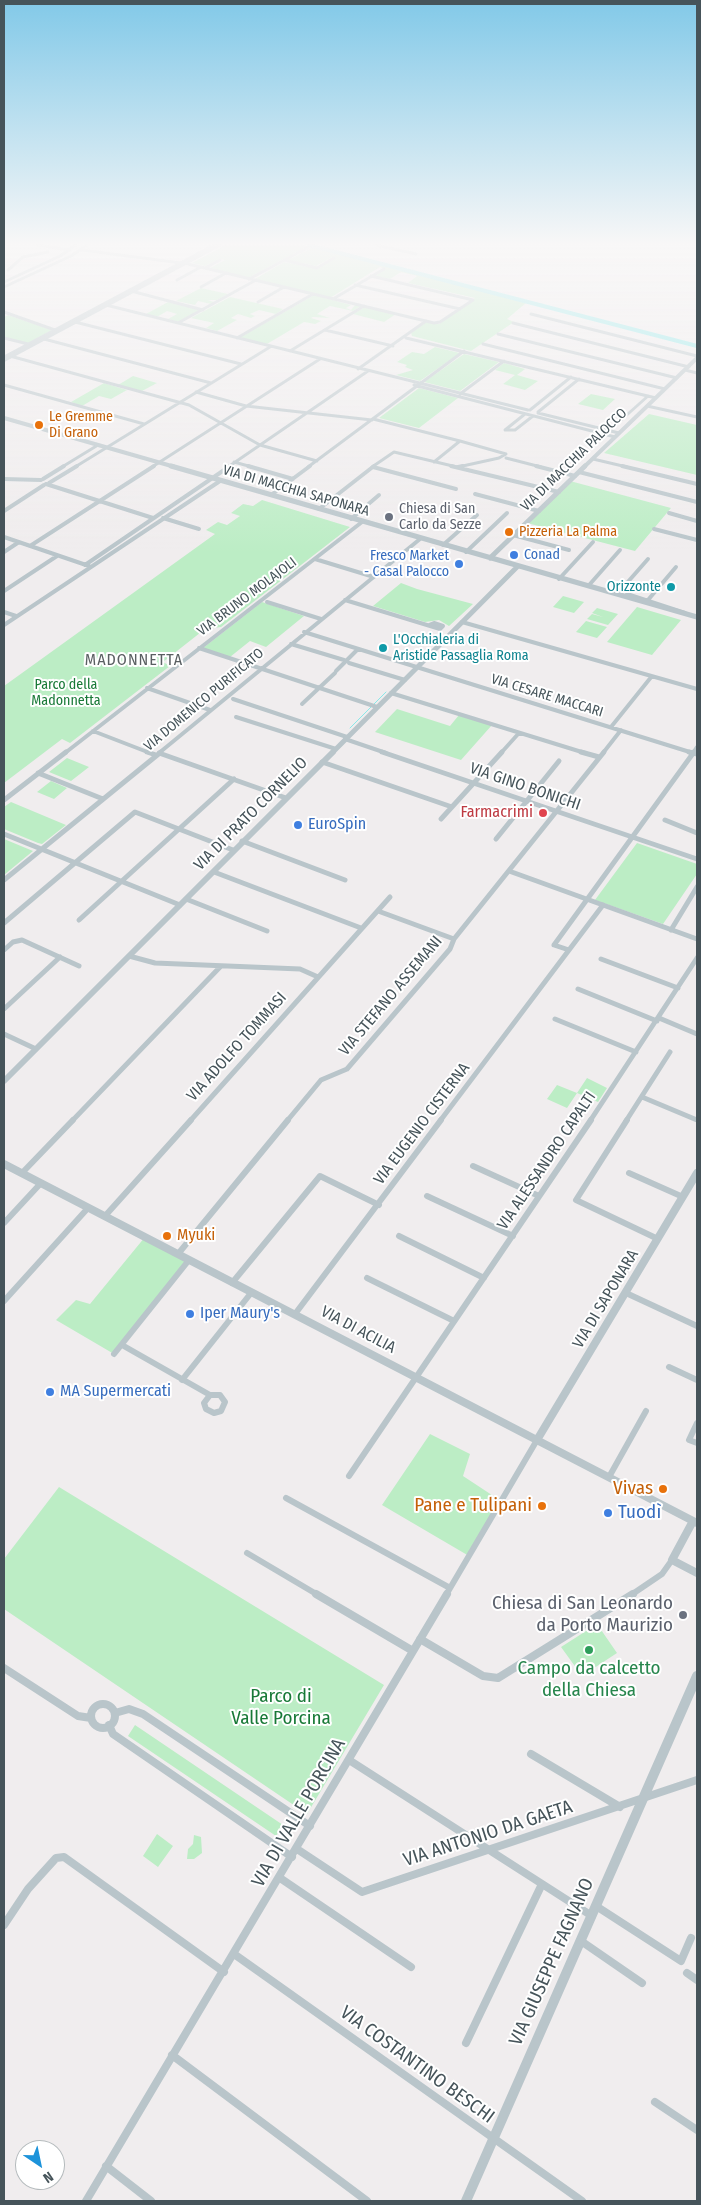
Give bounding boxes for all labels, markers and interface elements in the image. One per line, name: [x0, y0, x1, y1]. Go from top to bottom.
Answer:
street label: VIA DI MACCHIA PALOCCO: [517, 405, 631, 515]
place label: Le Gremme Di Grano: [49, 409, 113, 442]
marker: Le Gremme Di Grano: [33, 419, 45, 431]
street label: VIA DI MACCHIA SAPONARA: [221, 462, 371, 520]
place label: Chiesa di San Carlo da Sezze: [399, 501, 481, 534]
marker: Chiesa di San Carlo da Sezze: [383, 511, 395, 523]
place label: Pizzeria La Palma: [519, 524, 617, 540]
marker: Pizzeria La Palma: [503, 526, 515, 538]
place label: Conad: [524, 547, 560, 563]
place label: Fresco Market - Casal Palocco: [364, 548, 449, 580]
marker: Conad: [508, 549, 520, 561]
street label: VIA BRUNO MOLAJOLI: [194, 554, 300, 640]
marker: Fresco Market - Casal Palocco: [453, 558, 465, 570]
place label: Orizzonte: [607, 579, 661, 595]
marker: Orizzonte: [665, 581, 677, 593]
place label: L'Occhialeria di Aristide Passaglia Roma: [393, 632, 529, 664]
marker: L'Occhialeria di Aristide Passaglia Roma: [377, 642, 389, 654]
street label: VIA DOMENICO PURIFICATO: [141, 645, 267, 755]
district label: MADONNETTA: [84, 651, 184, 671]
street label: VIA CESARE MACCARI: [489, 671, 605, 721]
park label: Parco della Madonnetta: [31, 677, 101, 710]
street label: VIA DI PRATO CORNELIO: [190, 753, 312, 875]
street label: VIA GINO BONICHI: [467, 759, 583, 815]
place label: Farmacrimi: [461, 803, 533, 823]
marker: Farmacrimi: [537, 807, 549, 819]
place label: EuroSpin: [308, 815, 366, 835]
marker: EuroSpin: [292, 819, 304, 831]
street label: VIA STEFANO ASSEMANI: [335, 932, 447, 1060]
street label: VIA ADOLFO TOMMASI: [183, 989, 291, 1105]
street label: VIA EUGENIO CISTERNA: [370, 1059, 474, 1189]
street label: VIA ALESSANDRO CAPALTI: [494, 1088, 600, 1234]
place label: Myuki: [177, 1226, 215, 1246]
marker: Myuki: [161, 1230, 173, 1242]
street label: VIA DI SAPONARA: [569, 1246, 643, 1352]
street label: VIA DI ACILIA: [317, 1302, 399, 1358]
place label: Iper Maury's: [200, 1304, 280, 1324]
marker: Iper Maury's: [184, 1308, 196, 1320]
place label: MA Supermercati: [60, 1382, 171, 1402]
marker: MA Supermercati: [44, 1386, 56, 1398]
place label: Vivas: [613, 1478, 653, 1500]
marker: Vivas: [657, 1483, 669, 1495]
place label: Pane e Tulipani: [414, 1495, 532, 1517]
marker: Pane e Tulipani: [536, 1500, 548, 1512]
place label: Tuodì: [618, 1502, 661, 1524]
marker: Tuodì: [602, 1507, 614, 1519]
place label: Chiesa di San Leonardo da Porto Maurizio: [492, 1593, 673, 1637]
marker: Chiesa di San Leonardo da Porto Maurizio: [677, 1609, 689, 1621]
marker: Campo da calcetto della Chiesa: [583, 1644, 595, 1656]
place label: Campo da calcetto della Chiesa: [517, 1658, 661, 1702]
park label: Parco di Valle Porcina: [231, 1686, 331, 1730]
street label: VIA DI VALLE PORCINA: [247, 1735, 351, 1891]
street label: VIA ANTONIO DA GAETA: [401, 1796, 575, 1872]
street label: VIA GIUSEPPE FAGNANO: [505, 1875, 599, 2049]
street label: VIA COSTANTINO BESCHI: [335, 2001, 499, 2129]
north arrow: [15, 2140, 65, 2190]
text: N: [40, 2168, 56, 2186]

